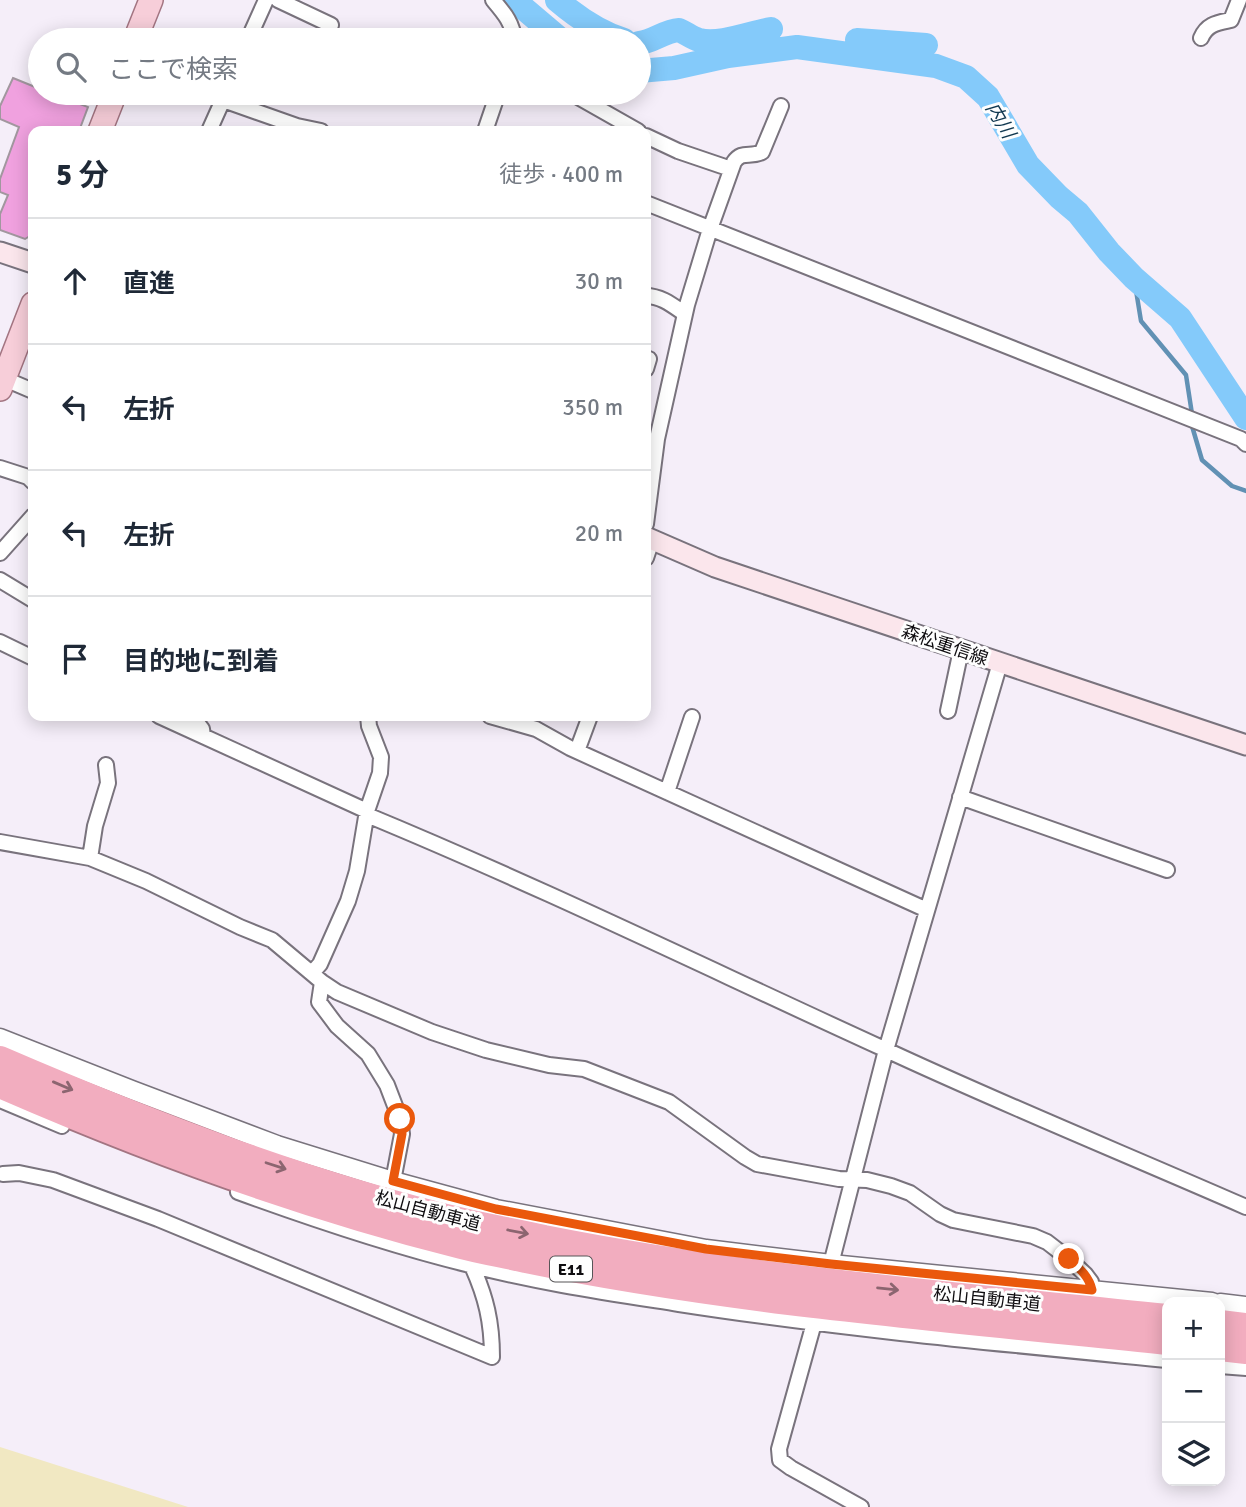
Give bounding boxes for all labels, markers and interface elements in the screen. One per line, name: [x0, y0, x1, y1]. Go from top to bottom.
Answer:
search box: [28, 28, 651, 105]
icon: search: [52, 48, 90, 86]
text: ここで検索: [108, 54, 238, 86]
water label: 内川: [980, 98, 1021, 145]
text: 5 分: [56, 157, 109, 194]
text: 徒歩 · 400 m: [499, 160, 623, 189]
icon: ahead: [56, 262, 94, 300]
text: 30 m: [575, 267, 623, 296]
text: 直進: [123, 268, 175, 300]
icon: left: [56, 388, 94, 426]
text: 350 m: [562, 393, 623, 422]
text: 左折: [123, 394, 175, 426]
icon: left: [56, 514, 94, 552]
text: 20 m: [575, 519, 623, 548]
text: 左折: [123, 520, 175, 552]
street label: 森松重信線: [899, 620, 991, 670]
icon: arrive: [56, 640, 94, 678]
text: 目的地に到着: [123, 646, 279, 678]
one-way arrow: [51, 1080, 73, 1093]
route start: [384, 1103, 415, 1134]
one-way arrow: [264, 1161, 286, 1173]
street label: 松山自動車道: [373, 1186, 483, 1236]
one-way arrow: [506, 1226, 529, 1240]
route end: [1053, 1243, 1084, 1274]
road number: E11: [550, 1256, 592, 1282]
street label: 松山自動車道: [932, 1282, 1042, 1316]
one-way arrow: [877, 1283, 899, 1296]
map controls: [1162, 1297, 1225, 1486]
button: +: [1162, 1297, 1225, 1360]
button: −: [1162, 1360, 1225, 1423]
button: layers: [1162, 1423, 1225, 1486]

